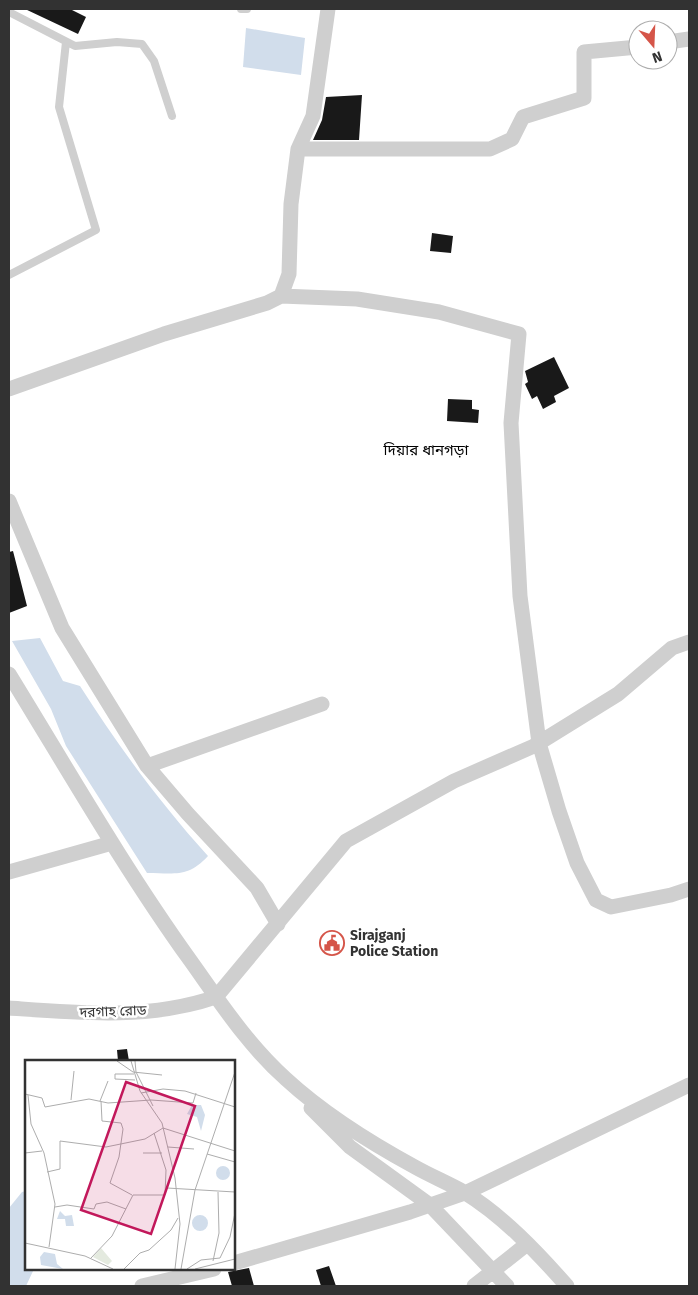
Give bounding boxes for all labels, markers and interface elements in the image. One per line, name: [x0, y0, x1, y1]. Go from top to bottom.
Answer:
north arrow: [628, 20, 678, 70]
text: N: [650, 47, 664, 66]
district label: দিয়ার ধানগড়া: [383, 441, 469, 459]
place label: Sirajganj Police Station: [350, 927, 438, 960]
public building icon: Sirajganj Police Station: [319, 930, 345, 956]
street label: দরগাহ রোড: [78, 1002, 148, 1021]
inset map: [25, 1060, 235, 1270]

